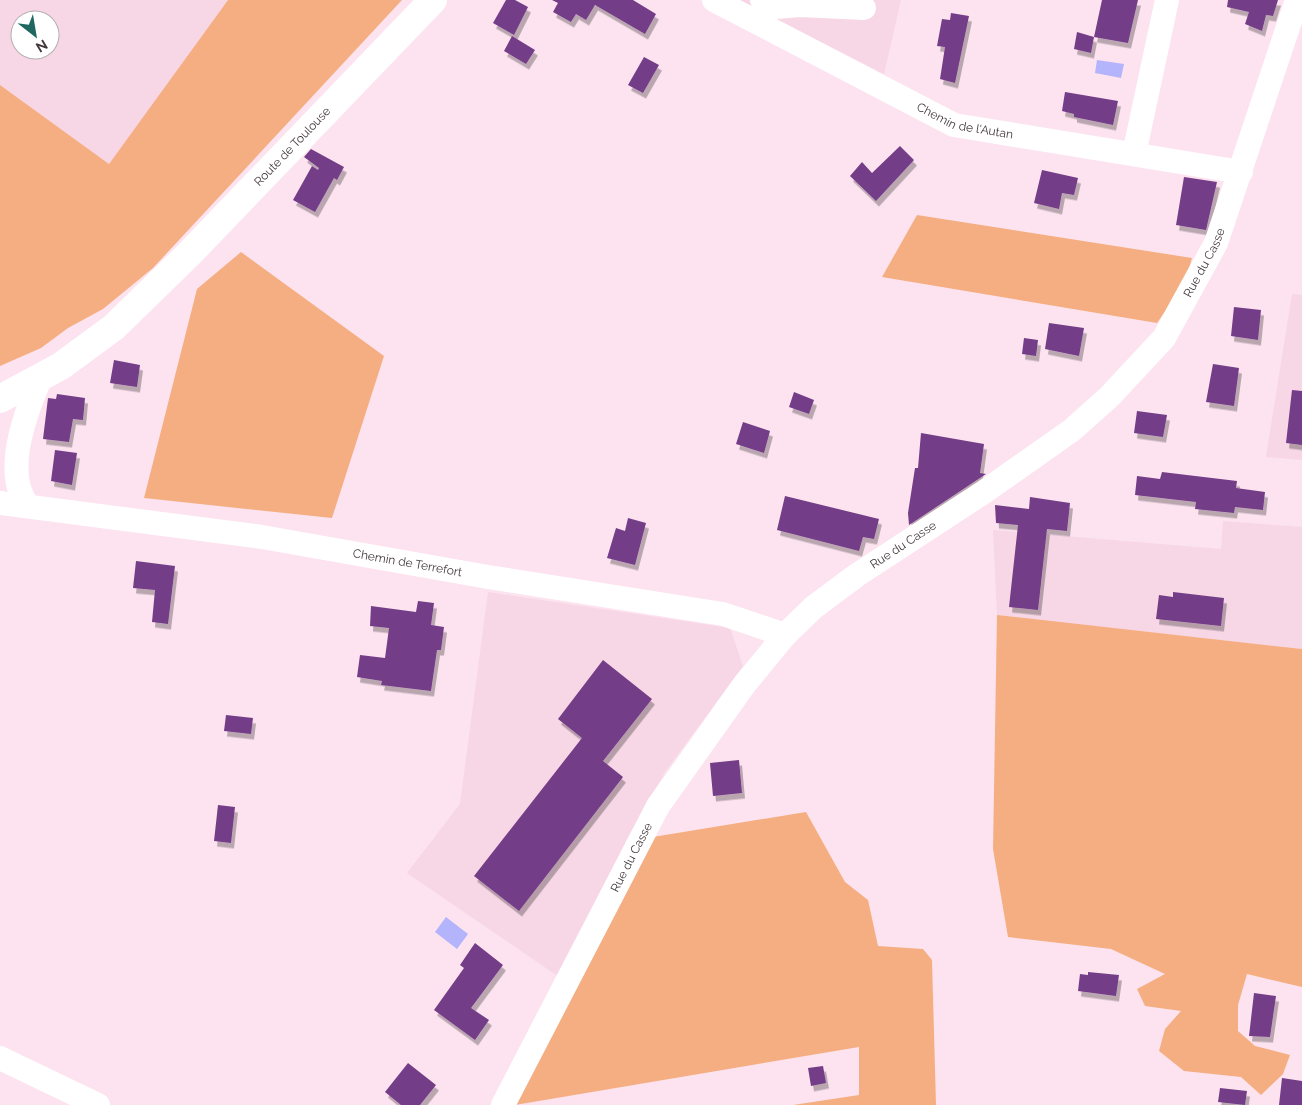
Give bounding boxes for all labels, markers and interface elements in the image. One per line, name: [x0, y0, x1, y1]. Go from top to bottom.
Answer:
north arrow: [10, 10, 60, 60]
text: N: [33, 37, 50, 56]
street label: Chemin de l'Autan: [914, 100, 1014, 142]
street label: Route de Toulouse: [251, 104, 333, 189]
street label: Rue du Casse: [1181, 226, 1227, 300]
street label: Rue du Casse: [868, 518, 939, 571]
street label: Chemin de Terrefort: [352, 546, 463, 579]
street label: Rue du Casse: [608, 820, 655, 894]

